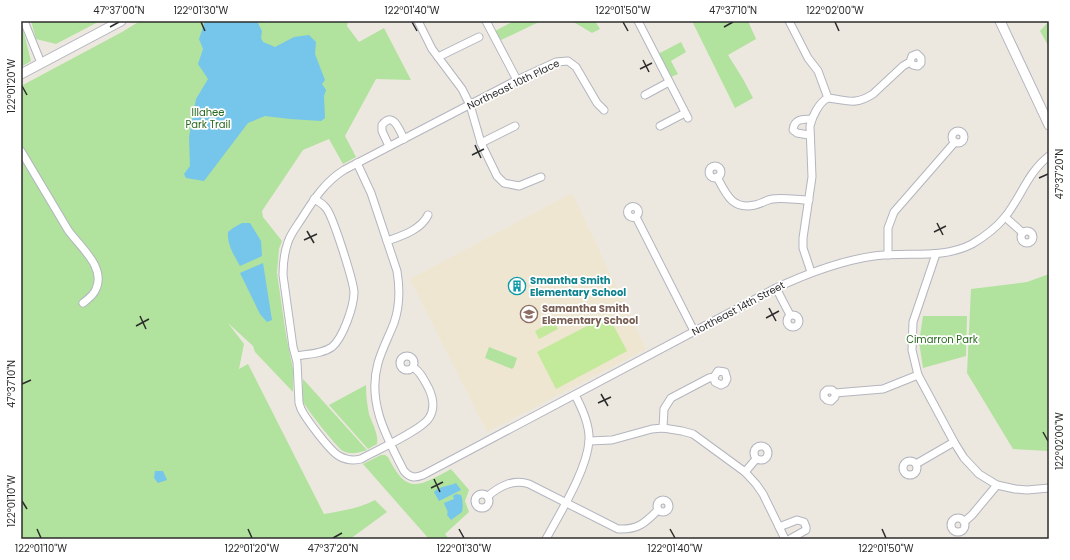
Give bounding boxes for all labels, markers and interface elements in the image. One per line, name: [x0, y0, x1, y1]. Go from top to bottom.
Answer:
text: 47°37'00"N: [93, 3, 145, 18]
text: 122°01'30"W: [174, 3, 229, 18]
text: 122°01'40"W: [384, 3, 440, 18]
text: 122°01'50"W: [595, 3, 651, 18]
text: 47°37'10"N: [709, 3, 757, 18]
text: 122°02'00"W: [806, 3, 864, 18]
street label: Northeast 10th Place: [464, 56, 562, 113]
text: 122°01'20"W: [4, 58, 19, 113]
park label: Illahee Park Trail: [186, 105, 230, 132]
text: 47°37'20"N: [1052, 149, 1067, 199]
place label: Smantha Smith Elementary School: [530, 273, 626, 300]
building icon: Smantha Smith Elementary School: [507, 276, 527, 296]
street label: Northeast 14th Street: [689, 277, 788, 339]
place label: Samantha Smith Elementary School: [542, 301, 638, 328]
school or university icon: Samantha Smith Elementary School: [519, 304, 539, 324]
park label: Cimarron Park: [906, 332, 979, 347]
text: 47°37'10"N: [4, 360, 19, 408]
text: 122°02'00"W: [1052, 412, 1067, 470]
text: 122°01'10"W: [4, 475, 19, 527]
text: 122°01'10"W: [15, 541, 67, 556]
text: 122°01'20"W: [225, 541, 280, 556]
text: 47°37'20"N: [308, 541, 358, 556]
text: 122°01'30"W: [437, 541, 492, 556]
text: 122°01'40"W: [647, 541, 703, 556]
text: 122°01'50"W: [858, 541, 914, 556]

